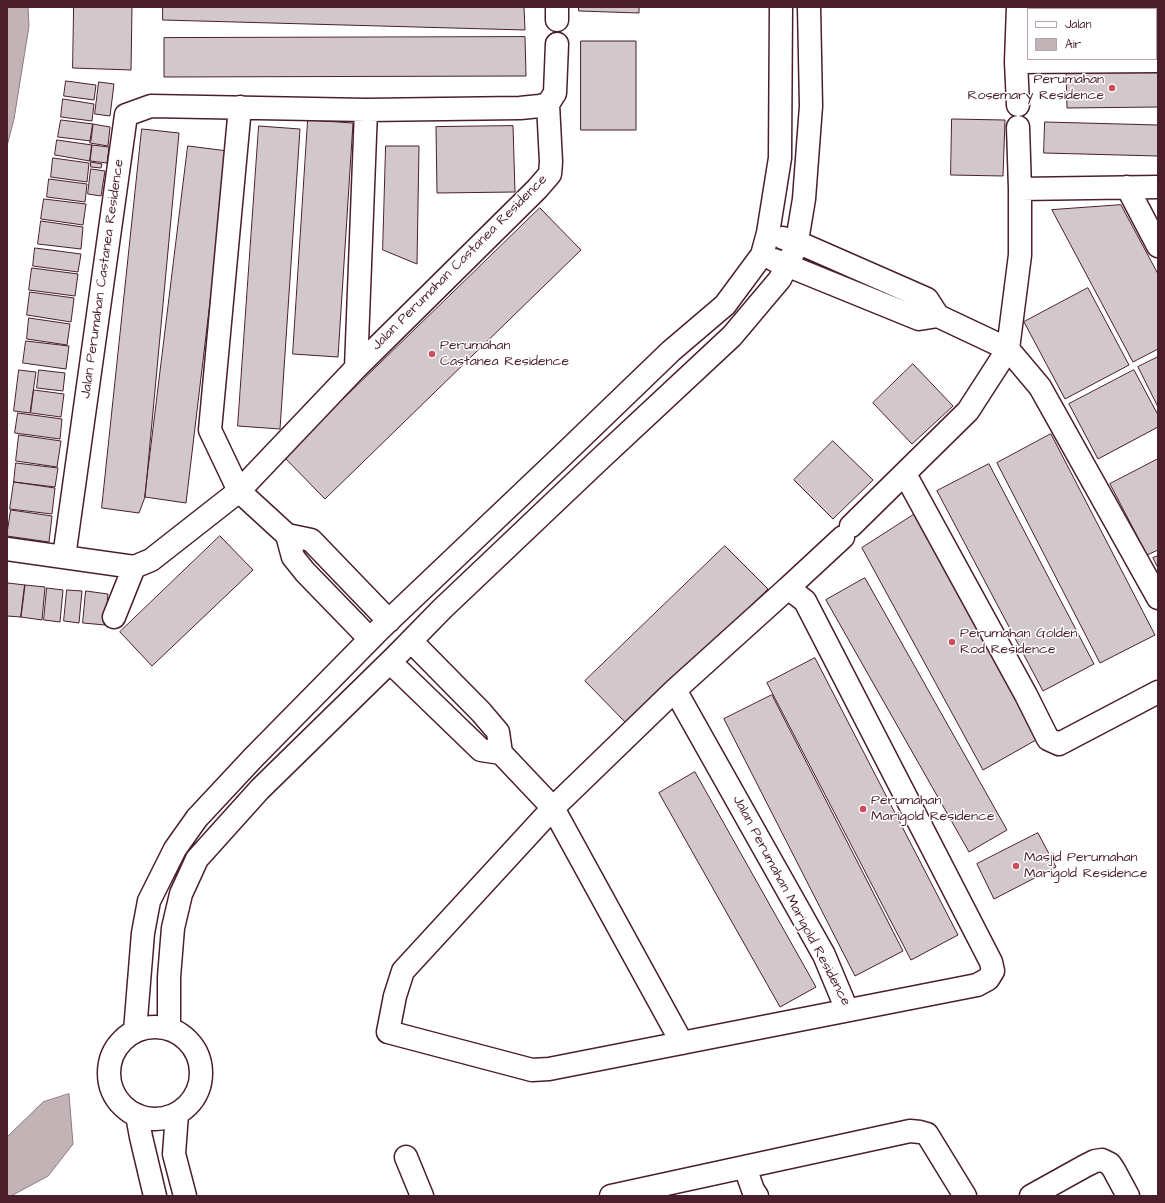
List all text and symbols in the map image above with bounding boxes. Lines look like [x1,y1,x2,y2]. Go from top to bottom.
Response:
legend [1027,8,1157,60]
text: Jalan [1065,16,1091,33]
text: Air [1065,36,1081,53]
place label: Perumahan Rosemary Residence [968,72,1104,104]
marker: Perumahan Rosemary Residence [1107,83,1117,93]
street label: Jalan Perumahan Castanea Residence [78,158,128,400]
street label: Jalan Perumahan Castanea Residence [369,172,551,354]
place label: Perumahan Castanea Residence [440,338,569,370]
marker: Perumahan Castanea Residence [427,349,437,359]
place label: Perumahan Golden Rod Residence [960,626,1078,658]
marker: Perumahan Golden Rod Residence [947,637,957,647]
street label: Jalan Perumahan Marigold Residence [728,793,854,1009]
place label: Perumahan Marigold Residence [871,793,995,826]
marker: Perumahan Marigold Residence [858,804,868,814]
place label: Masjid Perumahan Marigold Residence [1024,850,1148,882]
marker: Masjid Perumahan Marigold Residence [1011,861,1021,871]

